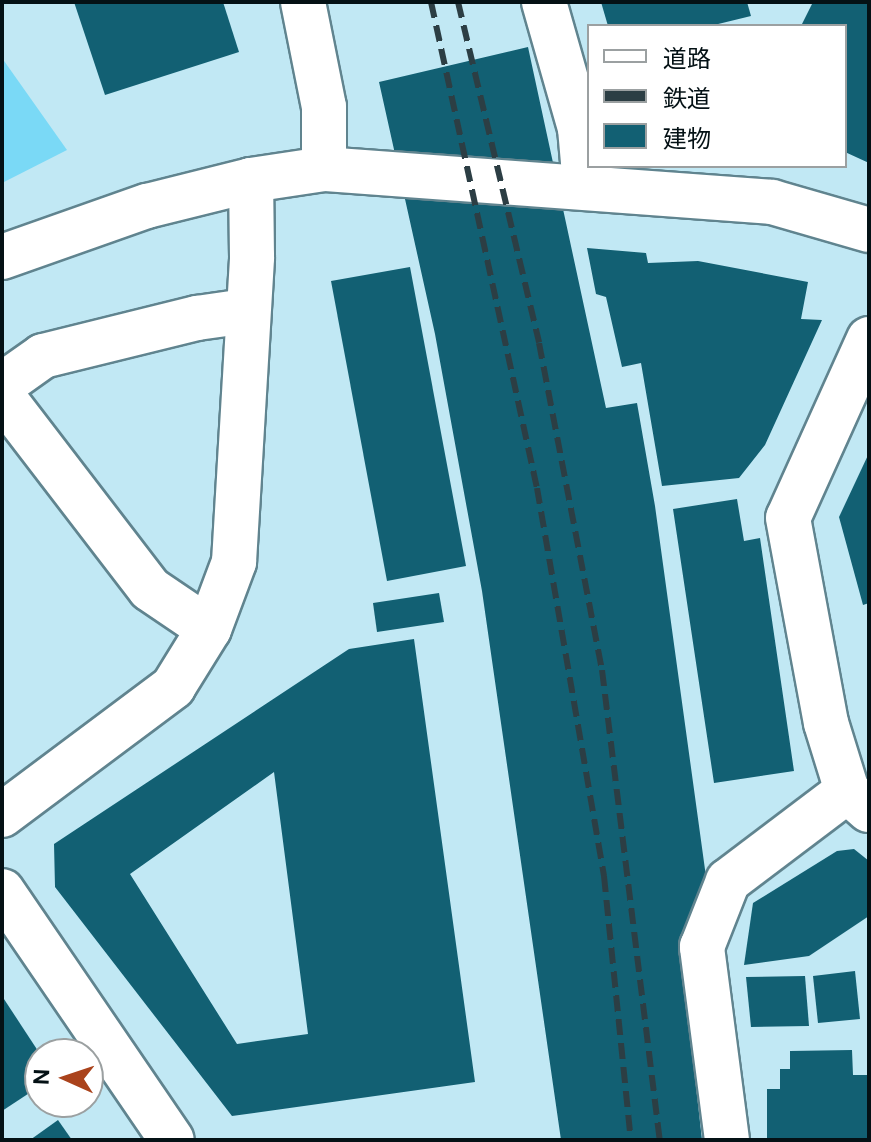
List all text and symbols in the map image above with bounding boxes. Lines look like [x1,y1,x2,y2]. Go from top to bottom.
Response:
legend [587,24,847,168]
text: 道路 [663,43,711,74]
text: 鉄道 [663,83,711,114]
text: 建物 [663,123,711,154]
north arrow [24,1038,104,1118]
text: N [27,1068,56,1086]

